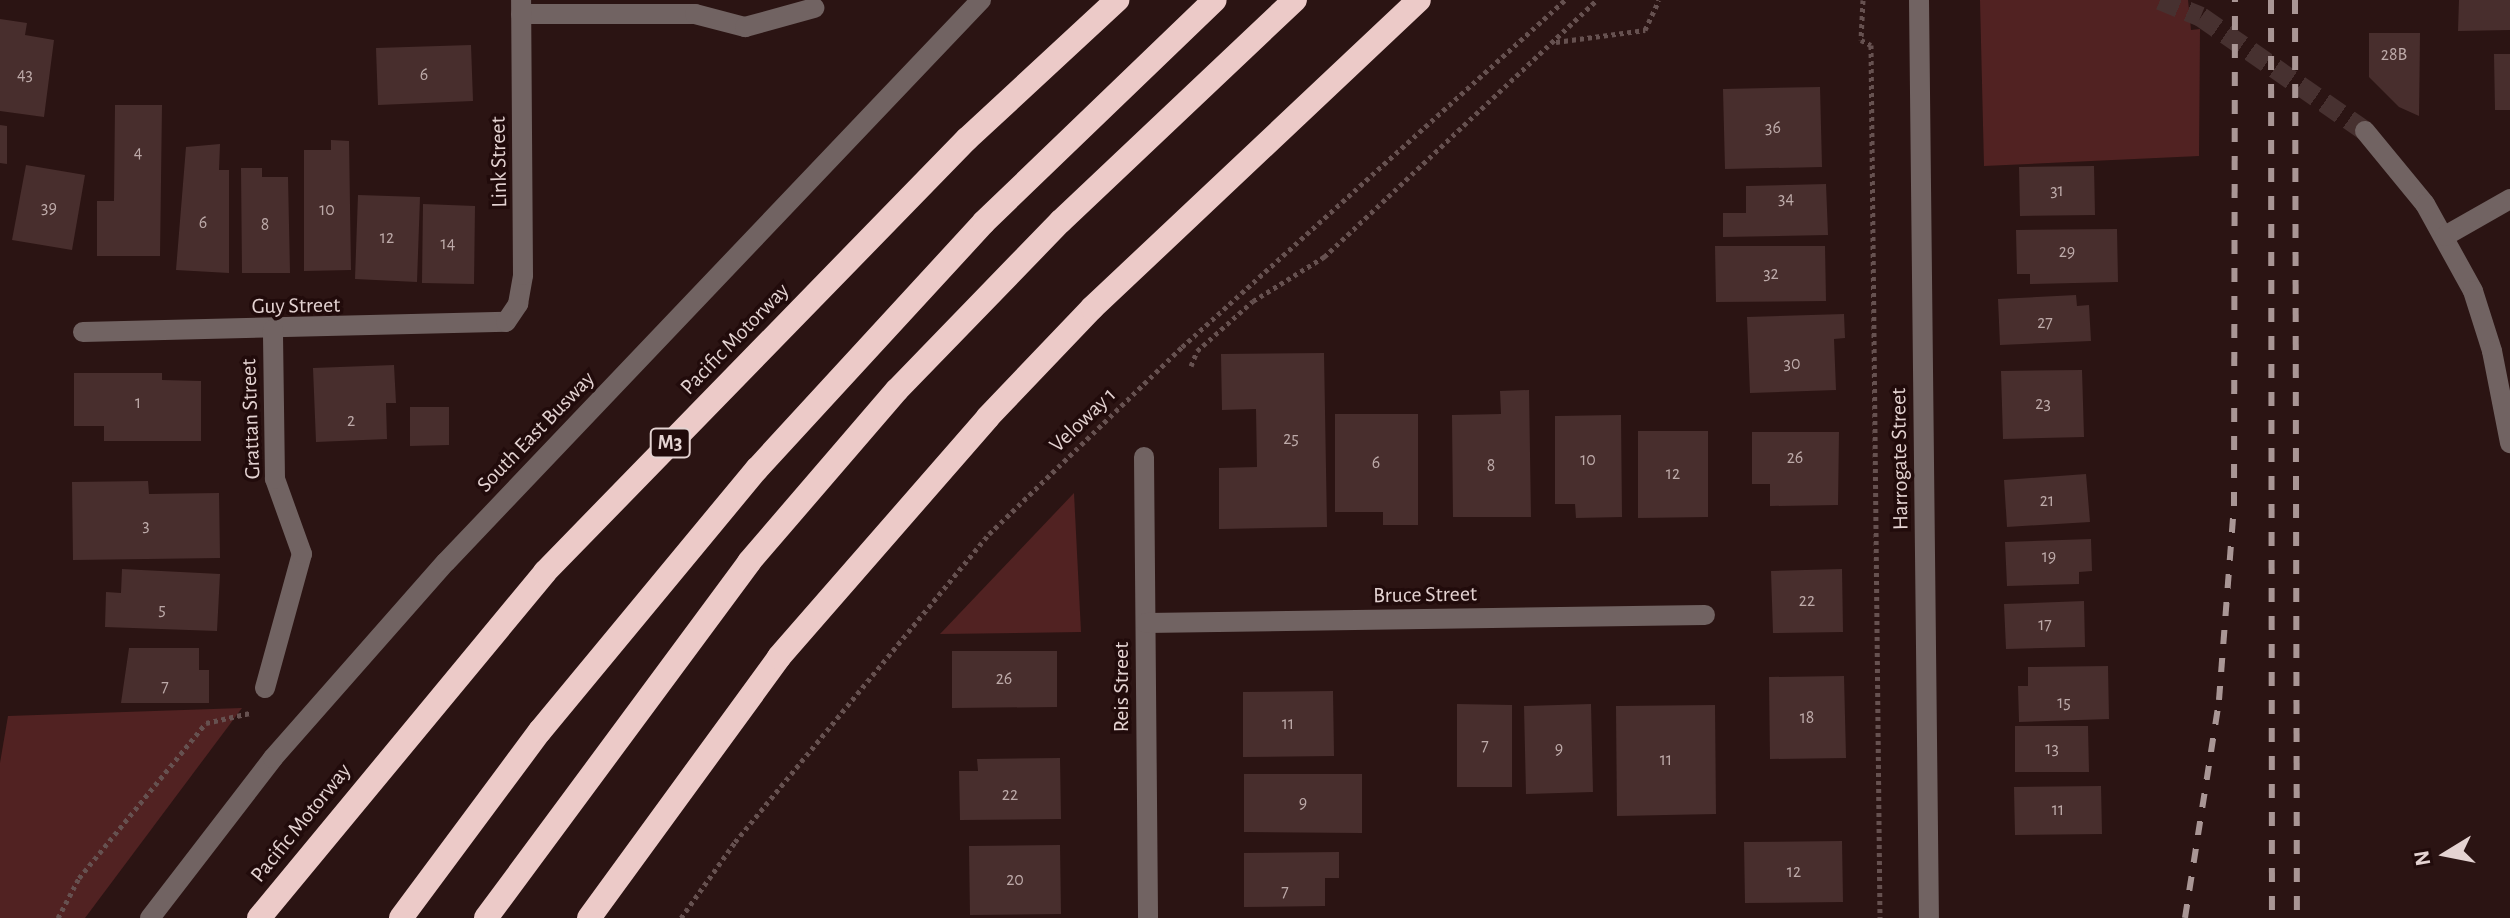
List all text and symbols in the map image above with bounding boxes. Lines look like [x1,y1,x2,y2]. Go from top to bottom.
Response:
house number: 28B [2381,44,2407,66]
house number: 43 [17,64,33,86]
house number: 6 [420,64,428,86]
street label: Link Street [485,116,513,208]
house number: 36 [1765,117,1781,139]
house number: 4 [134,142,142,164]
house number: 31 [2050,180,2064,202]
house number: 34 [1778,188,1794,210]
house number: 39 [41,197,57,219]
house number: 10 [319,199,335,221]
house number: 6 [199,212,207,234]
house number: 8 [261,214,269,236]
house number: 12 [380,227,394,249]
house number: 14 [441,233,455,255]
house number: 29 [2059,241,2075,263]
house number: 32 [1763,263,1779,285]
street label: Pacific Motorway [675,278,795,400]
street label: Guy Street [252,292,340,320]
house number: 27 [2037,312,2053,334]
house number: 30 [1784,353,1800,375]
street label: Grattan Street [236,358,266,480]
street label: South East Busway [472,366,600,498]
street label: Veloway 1 [1044,382,1122,458]
street label: Harrogate Street [1886,388,1914,530]
house number: 1 [135,392,141,414]
house number: 23 [2035,393,2051,415]
house number: 2 [347,410,355,432]
road number: M3 [648,427,692,459]
house number: 25 [1283,428,1299,450]
house number: 26 [1787,447,1803,469]
house number: 10 [1580,449,1596,471]
house number: 6 [1372,452,1380,474]
house number: 8 [1487,455,1495,477]
house number: 12 [1666,463,1680,485]
house number: 21 [2040,490,2054,512]
house number: 3 [142,515,150,537]
house number: 19 [2042,546,2056,568]
street label: Bruce Street [1373,581,1477,609]
house number: 22 [1799,590,1815,612]
house number: 5 [158,599,166,621]
house number: 17 [2038,614,2052,636]
street label: Reis Street [1109,642,1135,732]
house number: 26 [996,668,1012,690]
house number: 7 [161,676,169,698]
house number: 15 [2057,692,2071,714]
house number: 18 [1800,707,1814,729]
house number: 11 [1282,713,1294,735]
house number: 7 [1481,735,1489,757]
house number: 9 [1555,738,1563,760]
house number: 13 [2045,738,2059,760]
house number: 11 [1660,749,1672,771]
street label: Pacific Motorway [245,758,357,888]
house number: 22 [1002,784,1018,806]
house number: 9 [1299,792,1307,814]
house number: 11 [2052,799,2064,821]
north arrow [2406,814,2486,894]
text: N [2410,849,2435,868]
house number: 12 [1787,861,1801,883]
house number: 20 [1006,869,1024,891]
house number: 7 [1281,881,1289,903]

